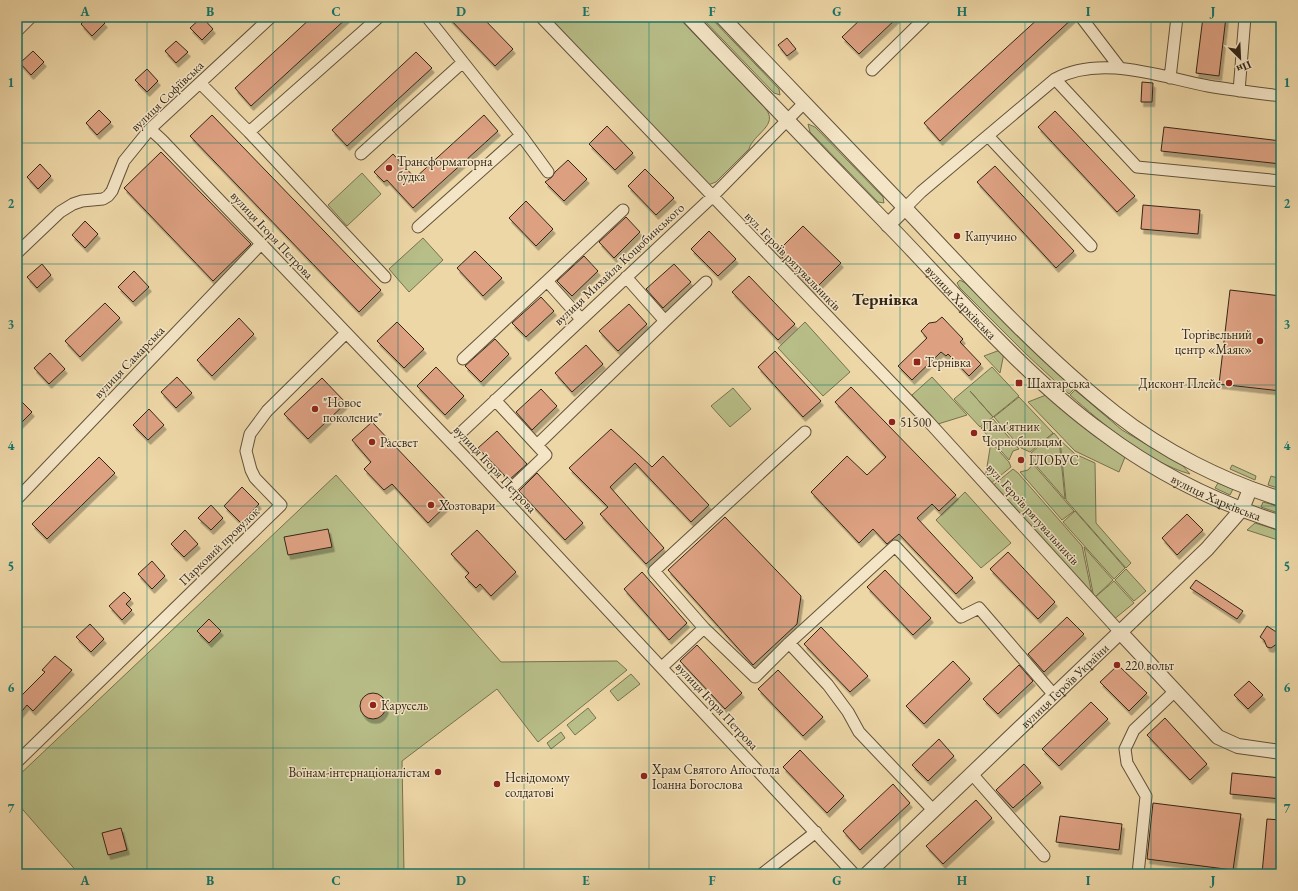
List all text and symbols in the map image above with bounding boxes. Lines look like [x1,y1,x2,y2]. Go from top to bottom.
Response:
text: A [79,3,90,20]
text: B [206,3,214,20]
text: C [331,3,341,20]
text: D [456,3,466,20]
text: E [582,3,590,20]
text: F [708,3,716,20]
text: G [832,3,842,20]
text: H [957,3,968,20]
text: I [1086,3,1091,20]
text: J [1209,3,1216,20]
north arrow [1220,38,1260,78]
street label: вулиця Софіївська [127,56,208,135]
text: Пн [1234,58,1254,77]
text: 1 [8,74,15,91]
text: 1 [1284,74,1291,91]
place label: Трансформаторна будка [397,153,493,185]
marker: Трансформаторна будка [384,163,394,173]
street label: вулиця Ігоря Петрова [227,187,318,283]
text: 2 [8,195,15,212]
text: 2 [1284,195,1291,212]
street label: вулиця Михайла Коцюбинського [550,199,688,329]
street label: вул. Героїв рятувальників [741,208,845,315]
place label: Капучино [965,228,1017,245]
marker: Капучино [952,231,962,241]
street label: вулиця Харківська [922,261,1001,343]
district label: Тернівка [852,288,919,310]
text: 3 [8,316,15,333]
text: 3 [1284,316,1291,333]
street label: вулиця Самарська [90,321,169,402]
place label: Торгівельний центр «Маяк» [1175,326,1252,358]
marker: Торгівельний центр «Маяк» [1255,336,1265,346]
place label: Тернівка [925,354,972,371]
marker: Тернівка [912,357,922,367]
place label: Шахтарська [1027,375,1091,392]
place label: Дисконт Плейс [1139,375,1221,392]
marker: Шахтарська [1014,378,1024,388]
marker: Дисконт Плейс [1224,378,1234,388]
place label: "Новое поколение" [323,394,382,426]
marker: "Новое поколение" [310,404,320,414]
place label: 51500 [900,414,931,431]
marker: 51500 [887,417,897,427]
place label: Пам'ятник Чорнобильцям [982,418,1062,450]
street label: вулиця Ігоря Петрова [450,421,541,517]
marker: Пам'ятник Чорнобильцям [969,428,979,438]
place label: Рассвет [380,434,418,451]
text: 4 [8,437,15,454]
marker: Рассвет [367,437,377,447]
text: 4 [1284,437,1291,454]
place label: ГЛОБУС [1029,452,1079,469]
marker: ГЛОБУС [1016,455,1026,465]
street label: вул. Героїв рятувальників [983,459,1084,569]
street label: вулиця Харківська [1168,470,1264,524]
place label: Хозтовари [438,497,496,514]
marker: Хозтовари [426,500,436,510]
street label: Парковий провулок [175,502,264,589]
text: 5 [8,558,14,575]
text: 5 [1284,558,1290,575]
street label: вулиця Героїв України [1017,639,1112,732]
place label: 220 вольт [1125,657,1175,674]
street label: вулиця Ігоря Петрова [672,658,763,754]
marker: 220 вольт [1112,660,1122,670]
text: 6 [8,679,15,696]
text: 6 [1284,679,1291,696]
place label: Карусель [381,697,428,714]
marker: Карусель [368,700,378,710]
place label: Храм Святого Апостола Іоанна Богослова [651,761,780,793]
place label: Воїнам-інтернаціоналістам [288,764,430,781]
marker: Воїнам-інтернаціоналістам [433,767,443,777]
place label: Невідомому солдатові [505,769,570,801]
marker: Храм Святого Апостола Іоанна Богослова [639,771,649,781]
marker: Невідомому солдатові [492,779,502,789]
text: 7 [8,800,15,817]
text: 7 [1284,800,1291,817]
text: A [79,872,90,889]
text: B [206,872,214,889]
text: C [331,872,341,889]
text: D [456,872,466,889]
text: E [582,872,590,889]
text: F [708,872,716,889]
text: G [832,872,842,889]
text: H [957,872,968,889]
text: I [1086,872,1091,889]
text: J [1209,872,1216,889]

